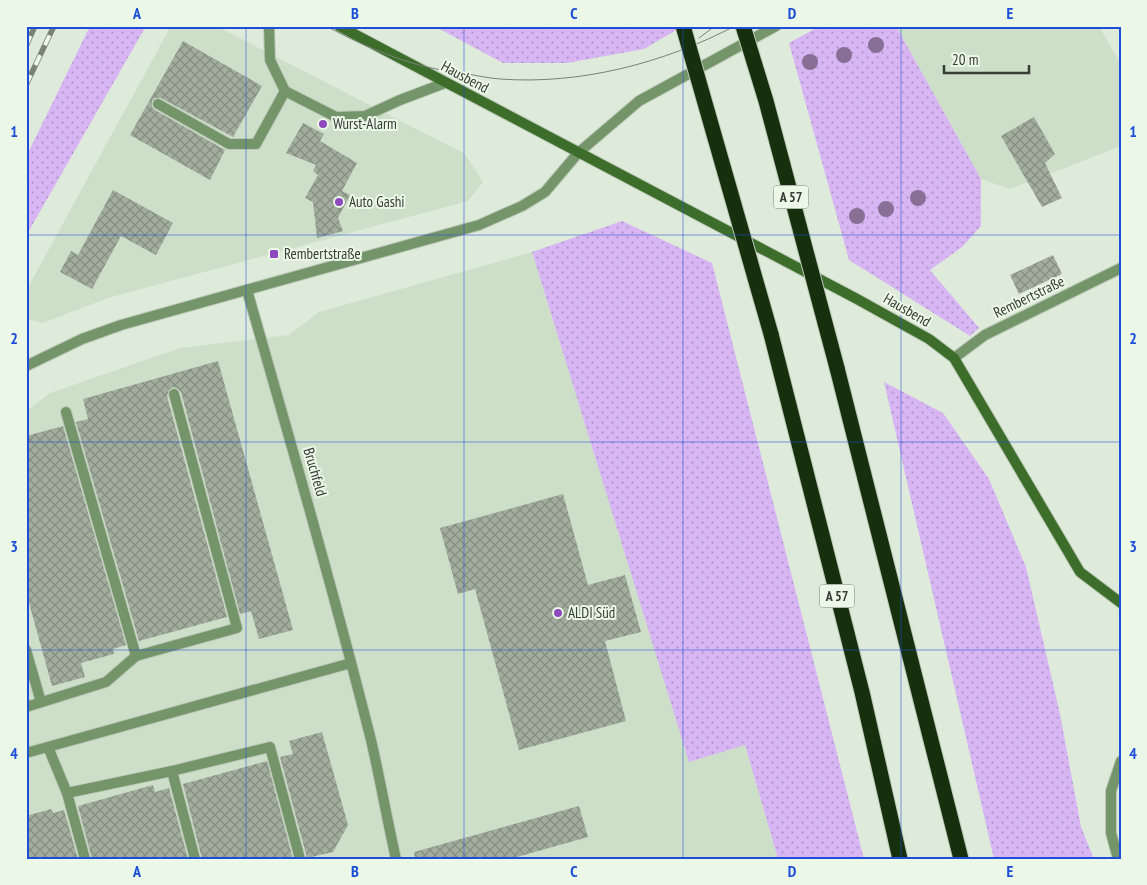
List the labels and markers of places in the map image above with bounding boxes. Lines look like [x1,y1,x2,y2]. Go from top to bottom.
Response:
place label: Wurst-Alarm [333,114,397,133]
marker: Wurst-Alarm [317,118,329,130]
place label: Auto Gashi [349,192,405,211]
marker: Auto Gashi [333,196,345,208]
place label: Rembertstraße [284,244,361,263]
marker: Rembertstraße [268,248,280,260]
place label: ALDI Süd [568,603,615,622]
marker: ALDI Süd [552,607,564,619]

